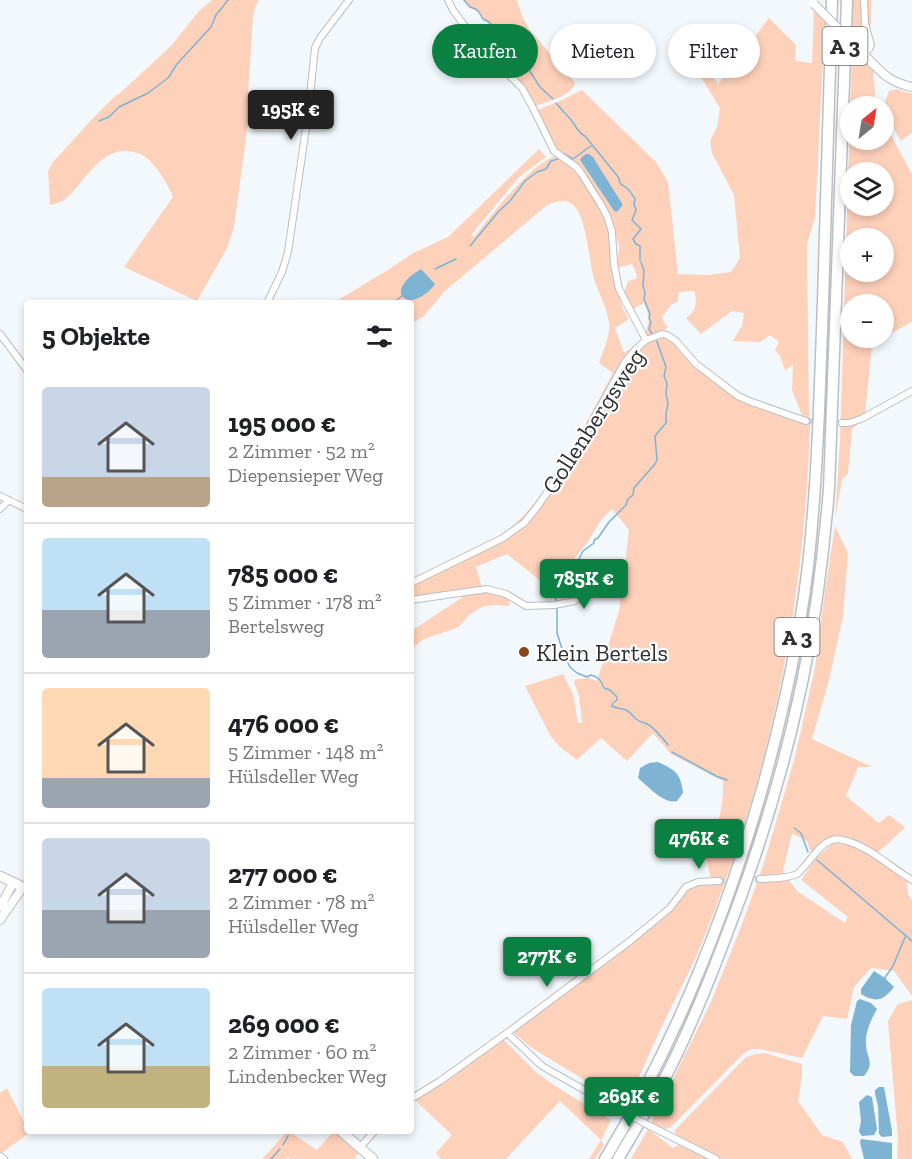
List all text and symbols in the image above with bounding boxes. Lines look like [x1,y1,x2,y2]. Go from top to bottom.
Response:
chip: Kaufen [432,24,538,78]
chip: Mieten [550,24,656,78]
chip: Filter [668,24,760,78]
road number: A 3 [822,27,868,65]
pin: 195K € [242,90,340,141]
north arrow [840,96,894,150]
map controls [840,96,894,348]
text: 195K € [262,97,320,121]
button: layers [840,162,894,216]
button: + [840,228,894,282]
button: − [840,294,894,348]
text: 5 Objekte [42,320,150,352]
icon: filters [363,320,396,353]
street label: Gollenbergsweg [535,343,651,499]
text: 195 000 € [228,407,336,439]
icon: home [90,411,162,483]
text: 2 Zimmer · 52 m² [228,439,375,463]
text: Diepensieper Weg [228,463,383,487]
text: 785 000 € [228,558,339,590]
pin: 785K € [535,559,633,610]
icon: home [90,562,162,634]
text: 785K € [554,566,614,590]
text: 5 Zimmer · 178 m² [228,590,382,614]
text: Bertelsweg [228,614,324,638]
road number: A 3 [774,618,820,656]
place label: Klein Bertels [536,638,668,667]
marker: Klein Bertels [517,645,531,659]
text: 476 000 € [228,708,339,740]
icon: home [90,712,162,784]
text: 5 Zimmer · 148 m² [228,740,383,764]
text: Hülsdeller Weg [228,764,359,788]
pin: 476K € [650,819,748,870]
text: 476K € [669,826,729,850]
text: 277 000 € [228,858,338,890]
icon: home [90,862,162,934]
text: 2 Zimmer · 78 m² [228,890,374,914]
text: Hülsdeller Weg [228,914,359,938]
pin: 277K € [498,937,596,988]
text: 277K € [517,944,577,968]
text: 269 000 € [228,1008,340,1040]
icon: home [90,1012,162,1084]
text: 2 Zimmer · 60 m² [228,1040,376,1064]
text: Lindenbecker Weg [228,1064,387,1088]
pin: 269K € [580,1077,678,1128]
text: 269K € [598,1084,660,1108]

